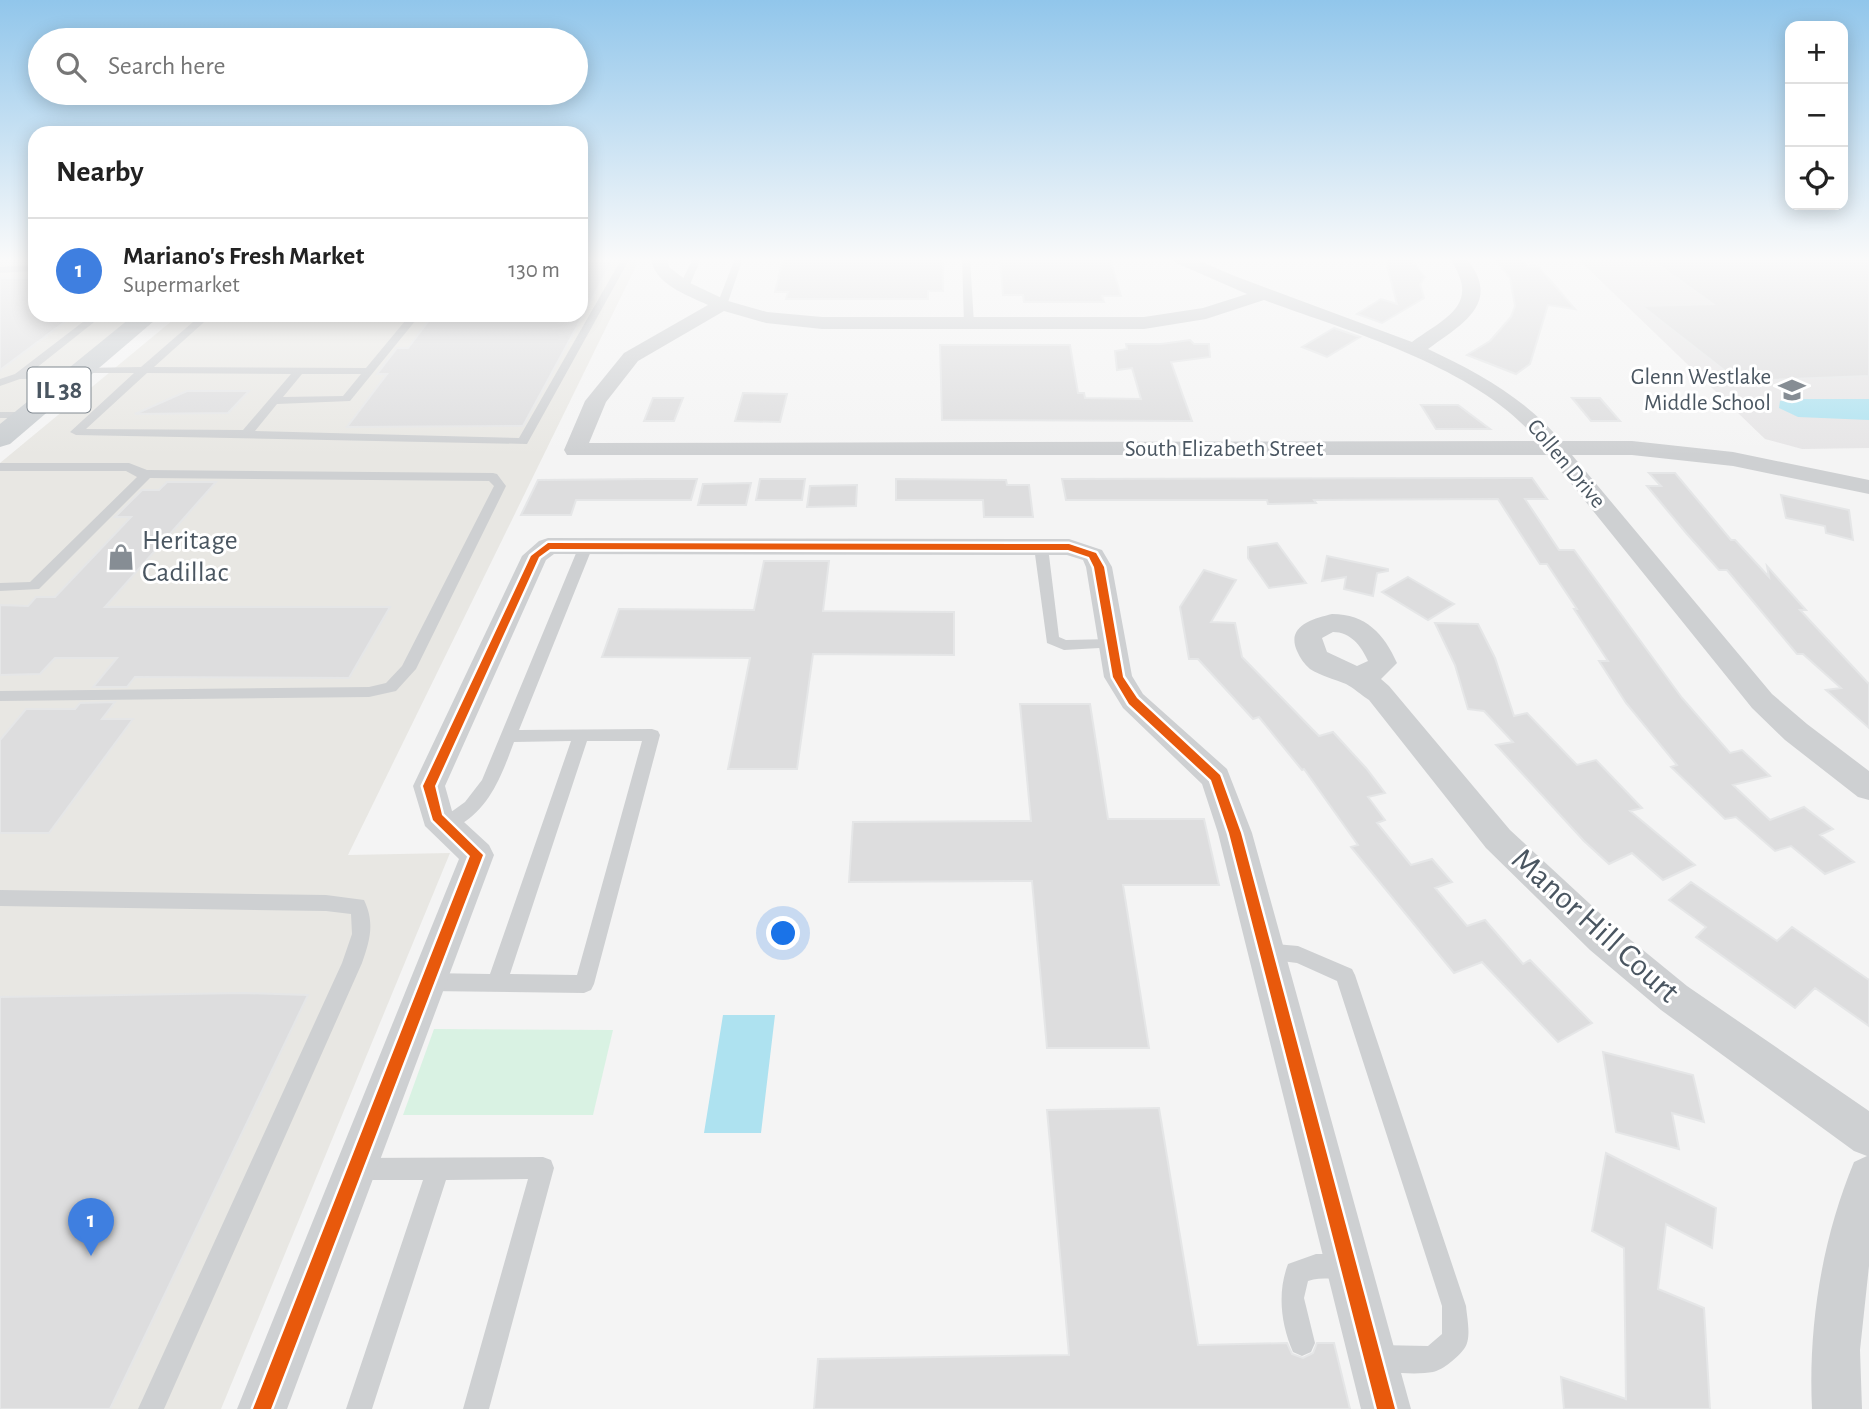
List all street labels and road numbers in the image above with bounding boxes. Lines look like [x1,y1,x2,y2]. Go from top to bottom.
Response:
road number: IL 38 [28,368,90,412]
street label: Collen Drive [1522,415,1610,513]
street label: South Elizabeth Street [1125,438,1324,461]
street label: Manor Hill Court [1505,843,1685,1010]

